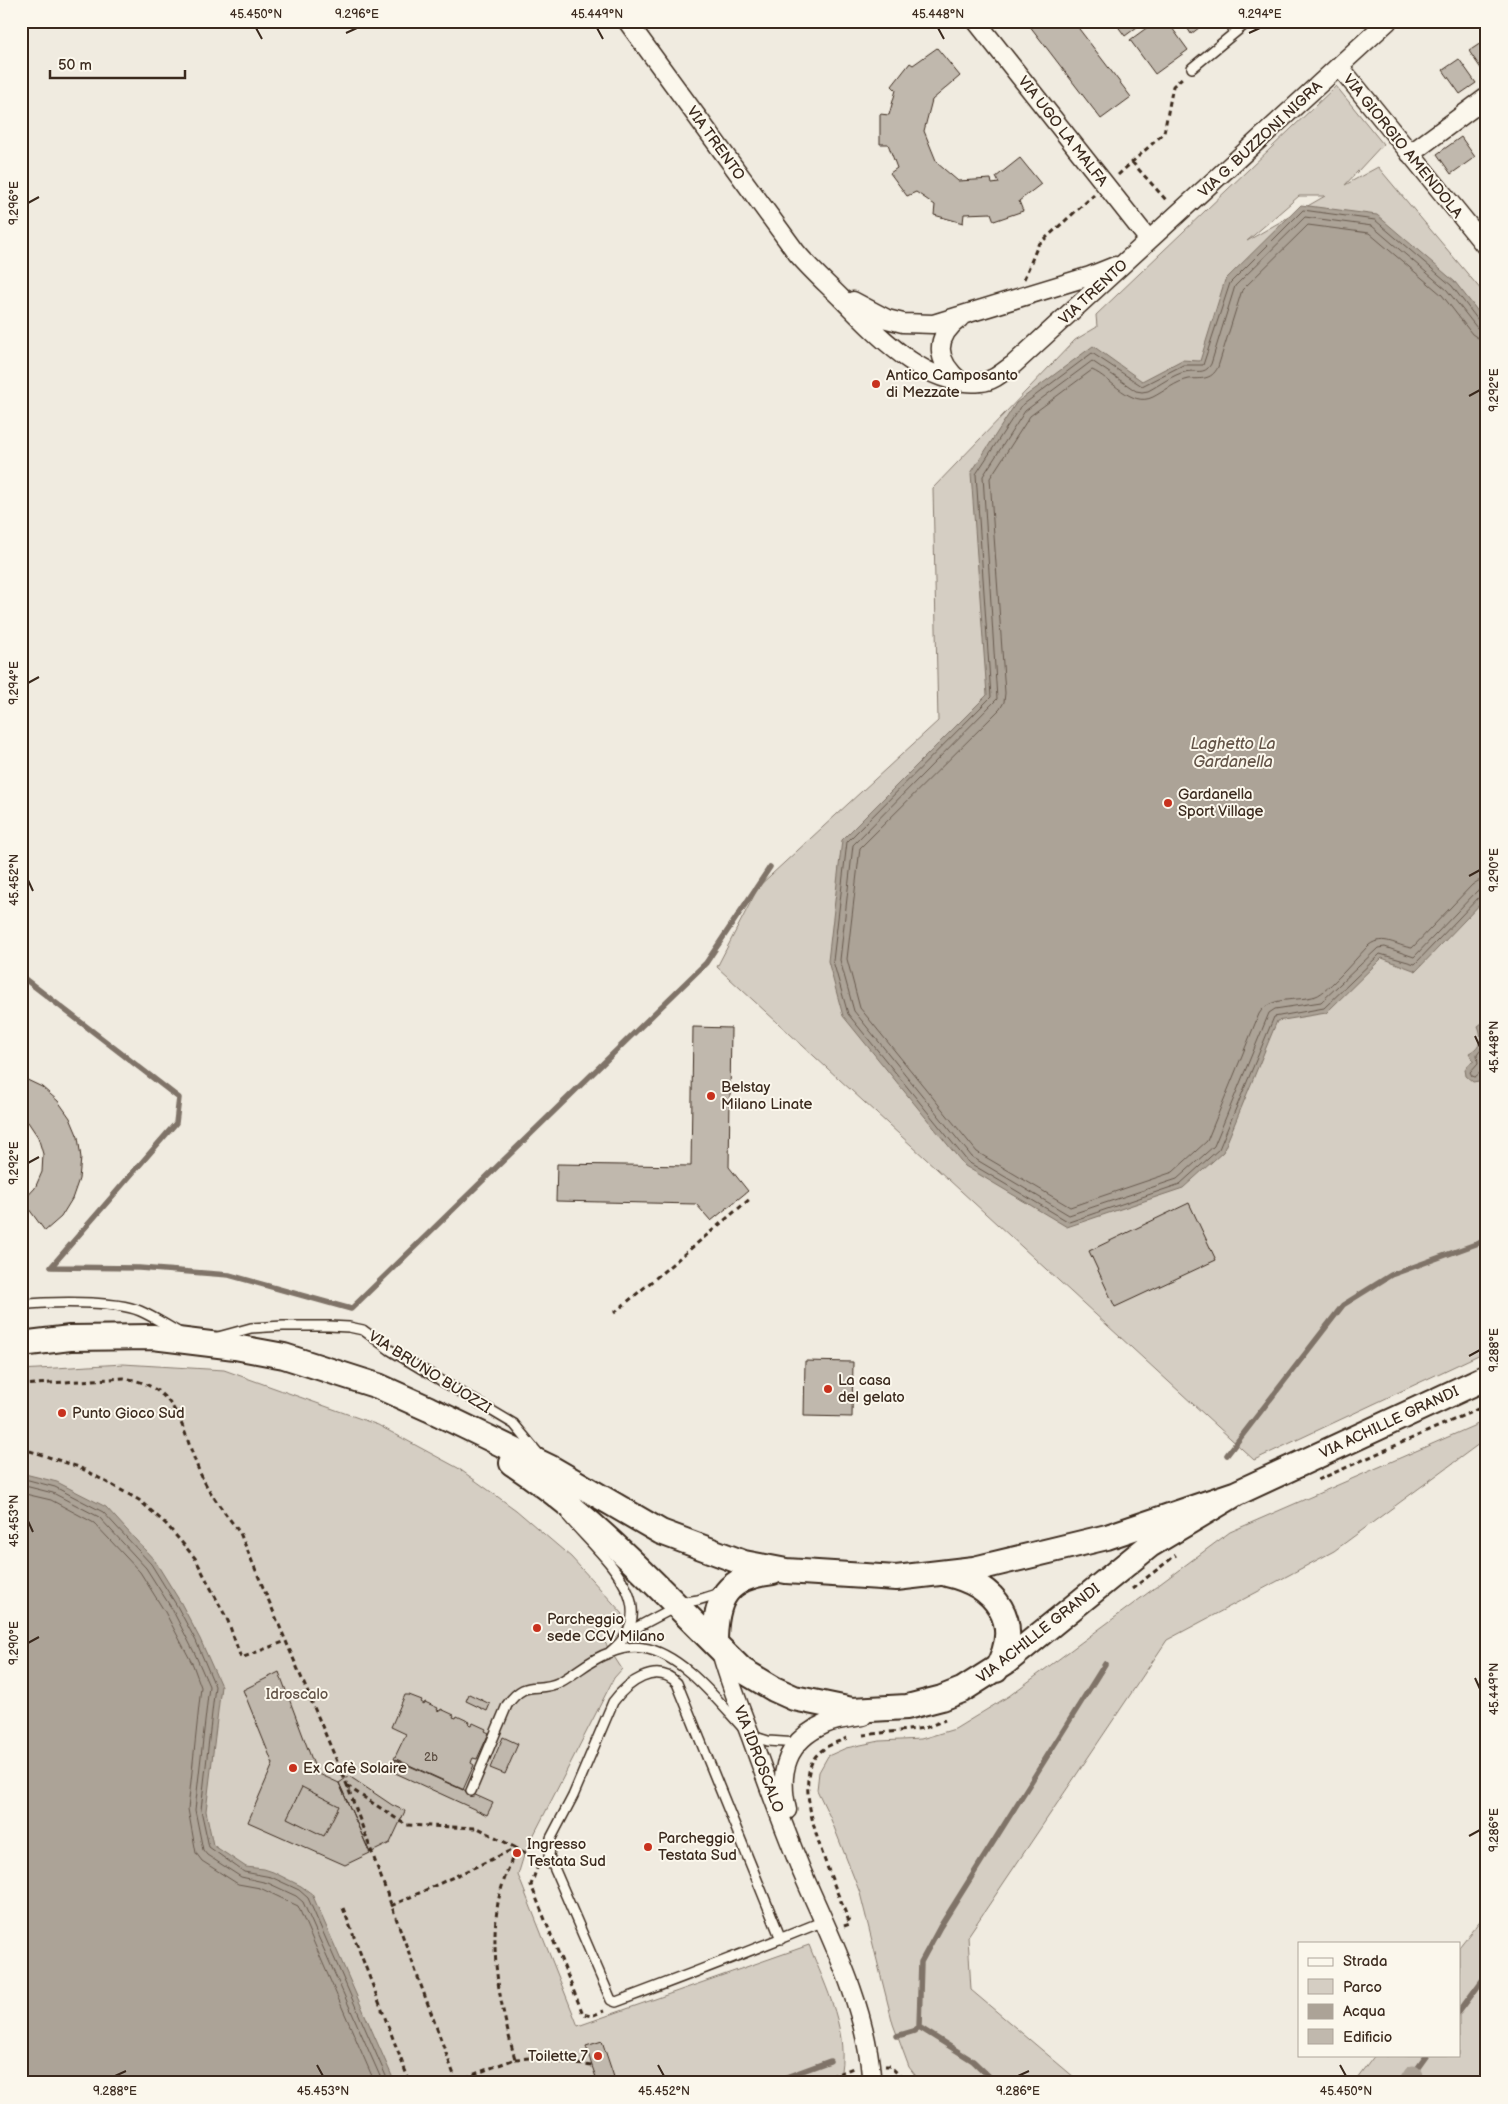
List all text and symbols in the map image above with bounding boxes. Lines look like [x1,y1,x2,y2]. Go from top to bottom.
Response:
text: 45.450°N [230,7,282,22]
text: 9.296°E [335,7,379,22]
text: 45.449°N [571,7,623,22]
text: 45.448°N [912,7,964,22]
text: 9.294°E [1238,7,1282,22]
scale bar [50,48,185,80]
text: 50 m [58,56,92,75]
street label: VIA GIORGIO AMENDOLA [1339,70,1467,223]
street label: VIA UGO LA MALFA [1014,72,1112,191]
street label: VIA G. BUZZONI NIGRA [1194,76,1327,202]
street label: VIA TRENTO [682,103,749,184]
text: 9.296°E [7,181,22,225]
street label: VIA TRENTO [1055,256,1132,329]
place label: Antico Camposanto di Mezzate [886,366,1018,402]
text: 9.292°E [1487,368,1502,412]
marker: Antico Camposanto di Mezzate [870,378,882,390]
text: 9.294°E [7,661,22,705]
water label: Laghetto La Gardanella [1190,735,1276,772]
place label: Gardanella Sport Village [1178,785,1264,821]
marker: Gardanella Sport Village [1162,797,1174,809]
text: 9.290°E [1487,848,1502,892]
text: 45.452°N [7,854,22,906]
text: 45.448°N [1487,1021,1502,1073]
place label: Belstay Milano Linate [721,1078,812,1114]
marker: Belstay Milano Linate [705,1090,717,1102]
text: 9.292°E [7,1141,22,1185]
street label: VIA BRUNO BUOZZI [365,1327,495,1418]
text: 9.288°E [1487,1328,1502,1372]
place label: La casa del gelato [838,1371,905,1407]
street label: VIA ACHILLE GRANDI [1317,1382,1462,1463]
marker: La casa del gelato [822,1383,834,1395]
place label: Punto Gioco Sud [72,1404,185,1423]
marker: Punto Gioco Sud [56,1407,68,1419]
text: 45.453°N [7,1495,22,1547]
street label: VIA ACHILLE GRANDI [973,1579,1104,1687]
place label: Parcheggio sede CCV Milano [547,1610,665,1646]
text: 9.290°E [7,1621,22,1665]
marker: Parcheggio sede CCV Milano [531,1622,543,1634]
text: 45.449°N [1487,1663,1502,1715]
park label: Idroscalo [266,1685,328,1704]
street label: VIA IDROSCALO [729,1703,788,1815]
house number: 2b [424,1750,438,1765]
place label: Ex Cafè Solaire [303,1759,407,1778]
marker: Ex Cafè Solaire [287,1762,299,1774]
text: 9.286°E [1487,1808,1502,1852]
place label: Parcheggio Testata Sud [658,1829,737,1865]
place label: Ingresso Testata Sud [527,1835,606,1871]
marker: Parcheggio Testata Sud [642,1841,654,1853]
marker: Ingresso Testata Sud [511,1847,523,1859]
legend [1298,1942,1460,2056]
text: Strada [1343,1952,1387,1971]
text: Parco [1343,1978,1382,1997]
text: Acqua [1343,2002,1385,2021]
text: Edificio [1343,2028,1392,2047]
place label: Toilette 7 [528,2047,589,2066]
marker: Toilette 7 [592,2050,604,2062]
text: 9.288°E [93,2084,137,2099]
text: 45.453°N [297,2084,349,2099]
text: 45.452°N [638,2084,690,2099]
text: 9.286°E [996,2084,1040,2099]
text: 45.450°N [1320,2084,1372,2099]

